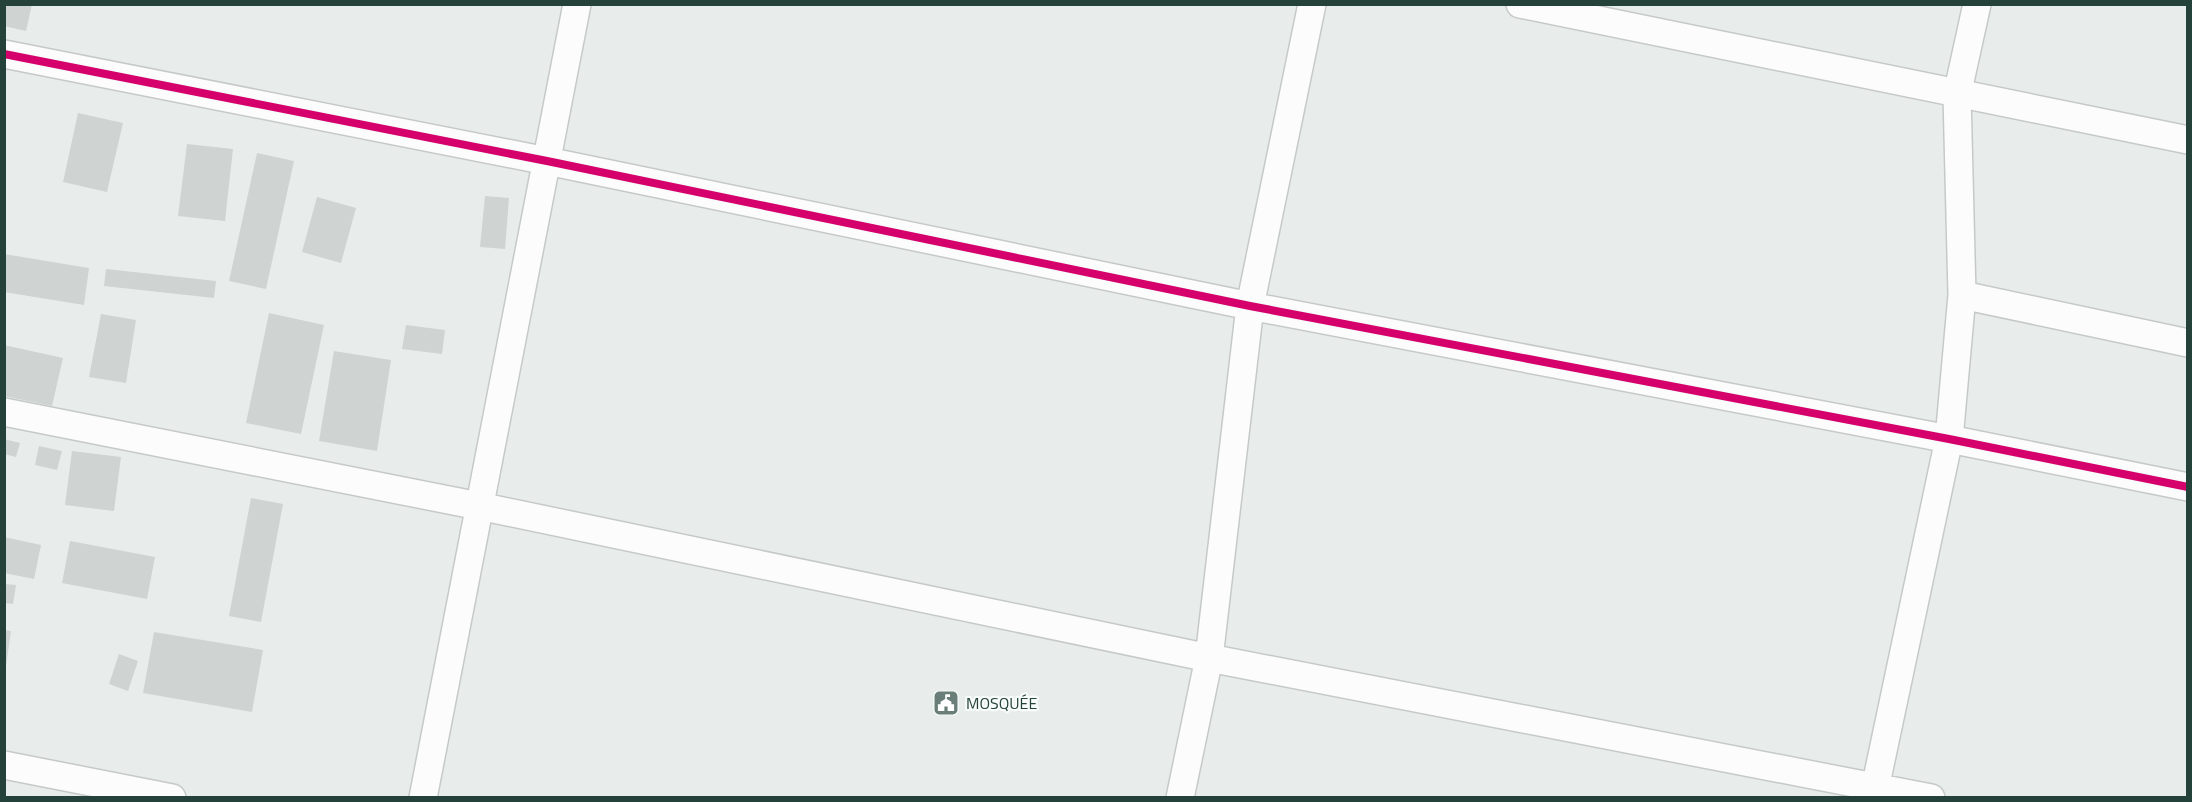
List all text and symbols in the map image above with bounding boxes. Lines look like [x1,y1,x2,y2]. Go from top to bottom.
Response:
public building icon: MOSQUÉE [931,688,961,718]
place label: MOSQUÉE [966,691,1037,715]

